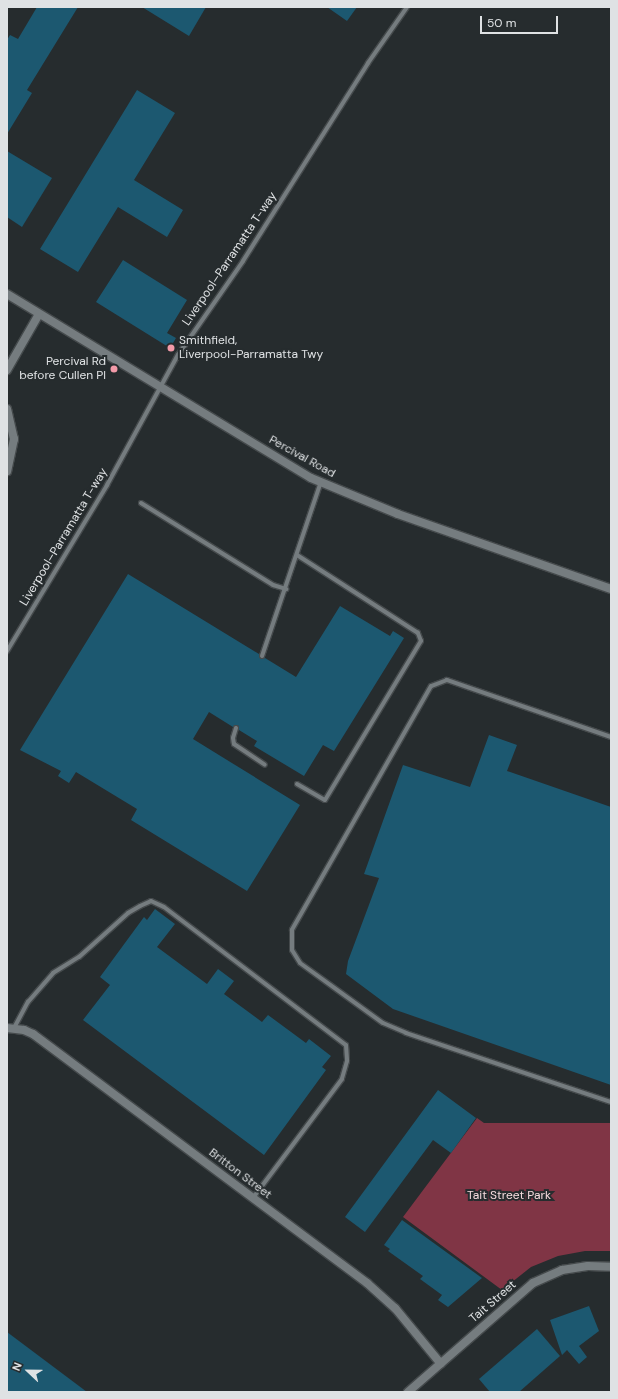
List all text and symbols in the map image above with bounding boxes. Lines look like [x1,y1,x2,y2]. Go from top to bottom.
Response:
scale bar [482,8,560,34]
text: 50 m [487,15,516,31]
street label: Liverpool–Parramatta T-way [180,189,280,329]
place label: Smithfield, Liverpool-Parramatta Twy [179,334,323,362]
marker: Smithfield, Liverpool-Parramatta Twy [166,343,176,353]
place label: Percival Rd before Cullen Pl [19,355,106,383]
marker: Percival Rd before Cullen Pl [109,364,119,374]
street label: Percival Road [266,433,338,481]
street label: Liverpool–Parramatta T-way [17,465,111,609]
street label: Britton Street [206,1146,274,1202]
park label: Tait Street Park [467,1189,551,1203]
street label: Tait Street [467,1278,519,1326]
north arrow [8,1351,48,1391]
text: N [9,1360,25,1373]

